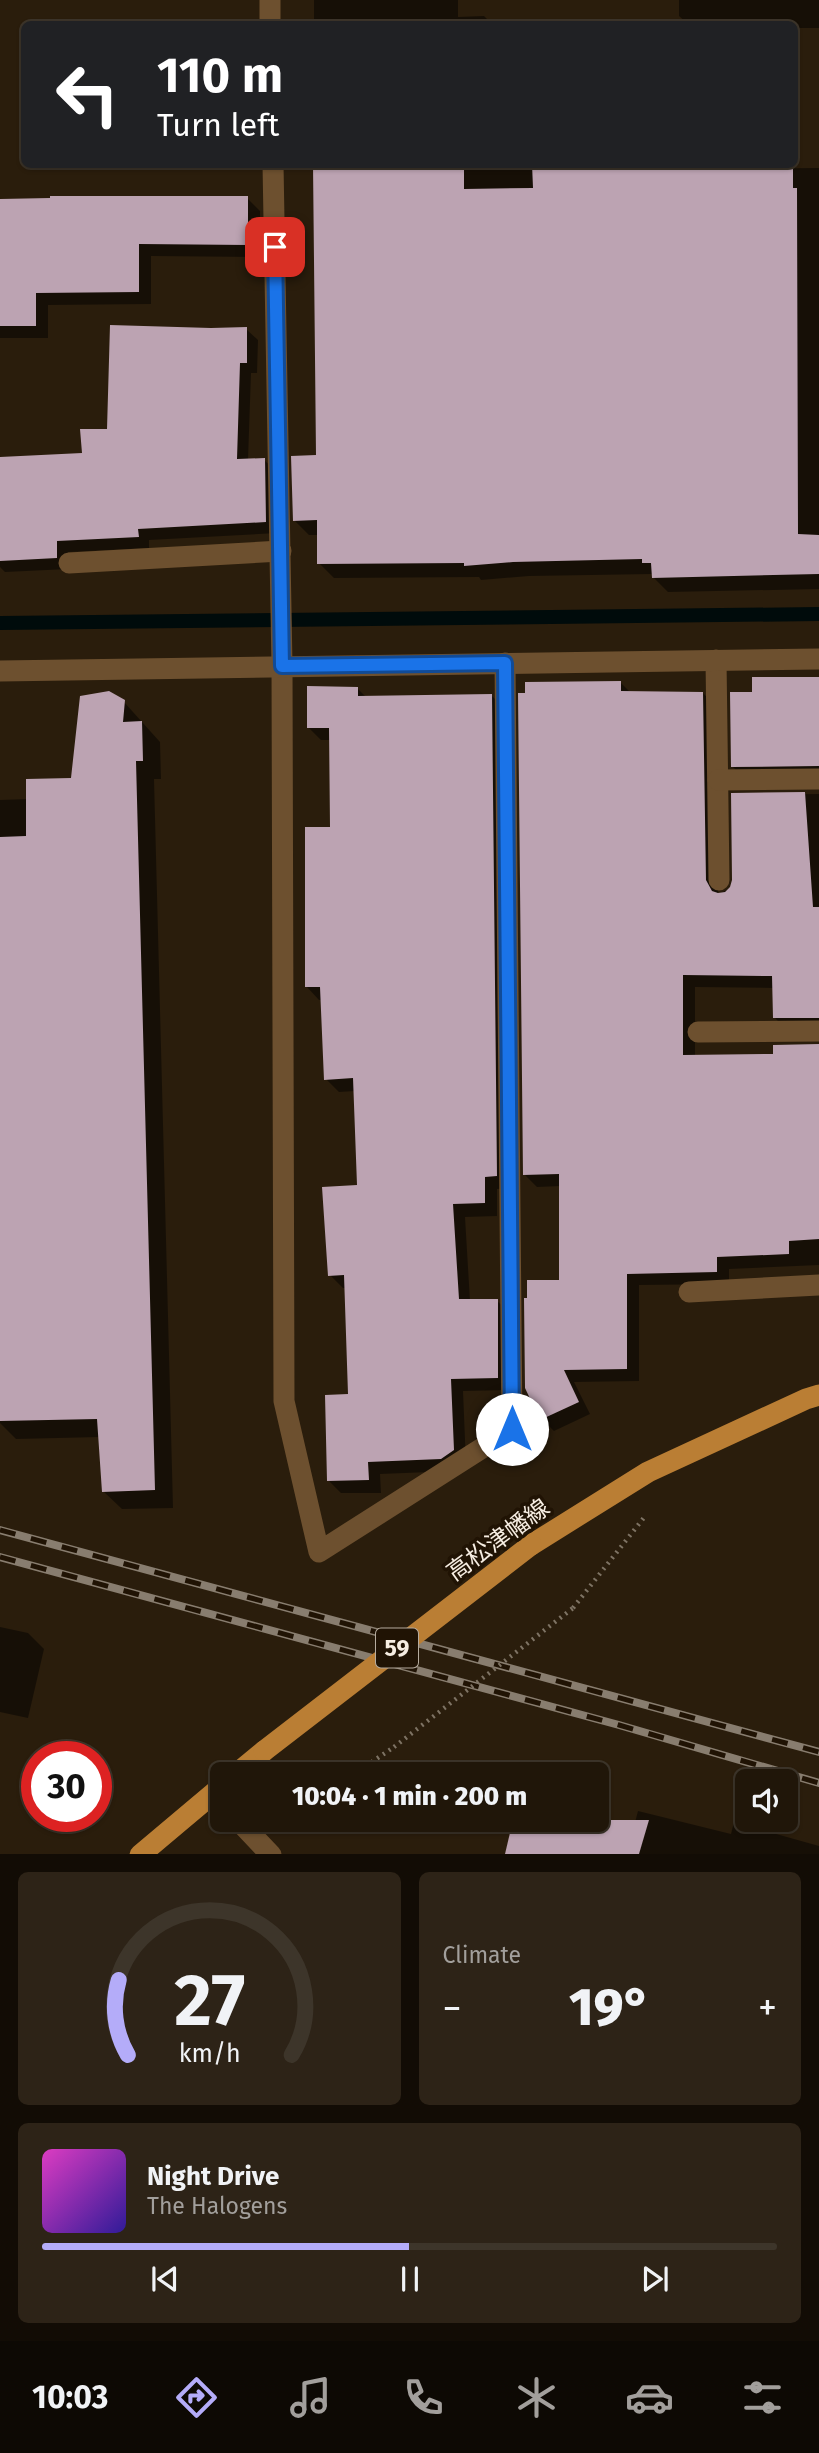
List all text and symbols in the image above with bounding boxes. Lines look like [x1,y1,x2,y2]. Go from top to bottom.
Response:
text: 110 m [157,46,283,105]
icon: left [42,49,133,140]
text: Turn left [157,106,279,144]
pin [245,217,305,277]
icon: arrive [256,228,294,266]
position arrow [475,1392,549,1466]
street label: 高松津幡線 [441,1493,555,1587]
road number: 59 [376,1628,418,1667]
speed limit sign: 30 [21,1741,112,1832]
map controls [735,1769,798,1832]
button: sound [735,1769,798,1832]
text: 10:04 · 1 min · 200 m [292,1781,527,1812]
text: Climate [443,1941,521,1969]
text: 27 [174,1957,245,2044]
text: 19° [569,1976,650,2039]
text: − [443,1985,462,2031]
text: + [758,1985,777,2031]
text: km/h [178,2038,240,2068]
text: Night Drive [147,2161,279,2192]
text: The Halogens [147,2192,287,2220]
icon: previous [146,2260,184,2298]
icon: pause [391,2260,429,2298]
icon: next [636,2260,674,2298]
icon: directions [172,2373,221,2422]
icon: music [286,2373,335,2422]
icon: phone [399,2373,448,2422]
icon: climate [512,2373,561,2422]
icon: car [625,2373,674,2422]
icon: filters [738,2373,787,2422]
text: 10:03 [32,2378,108,2416]

